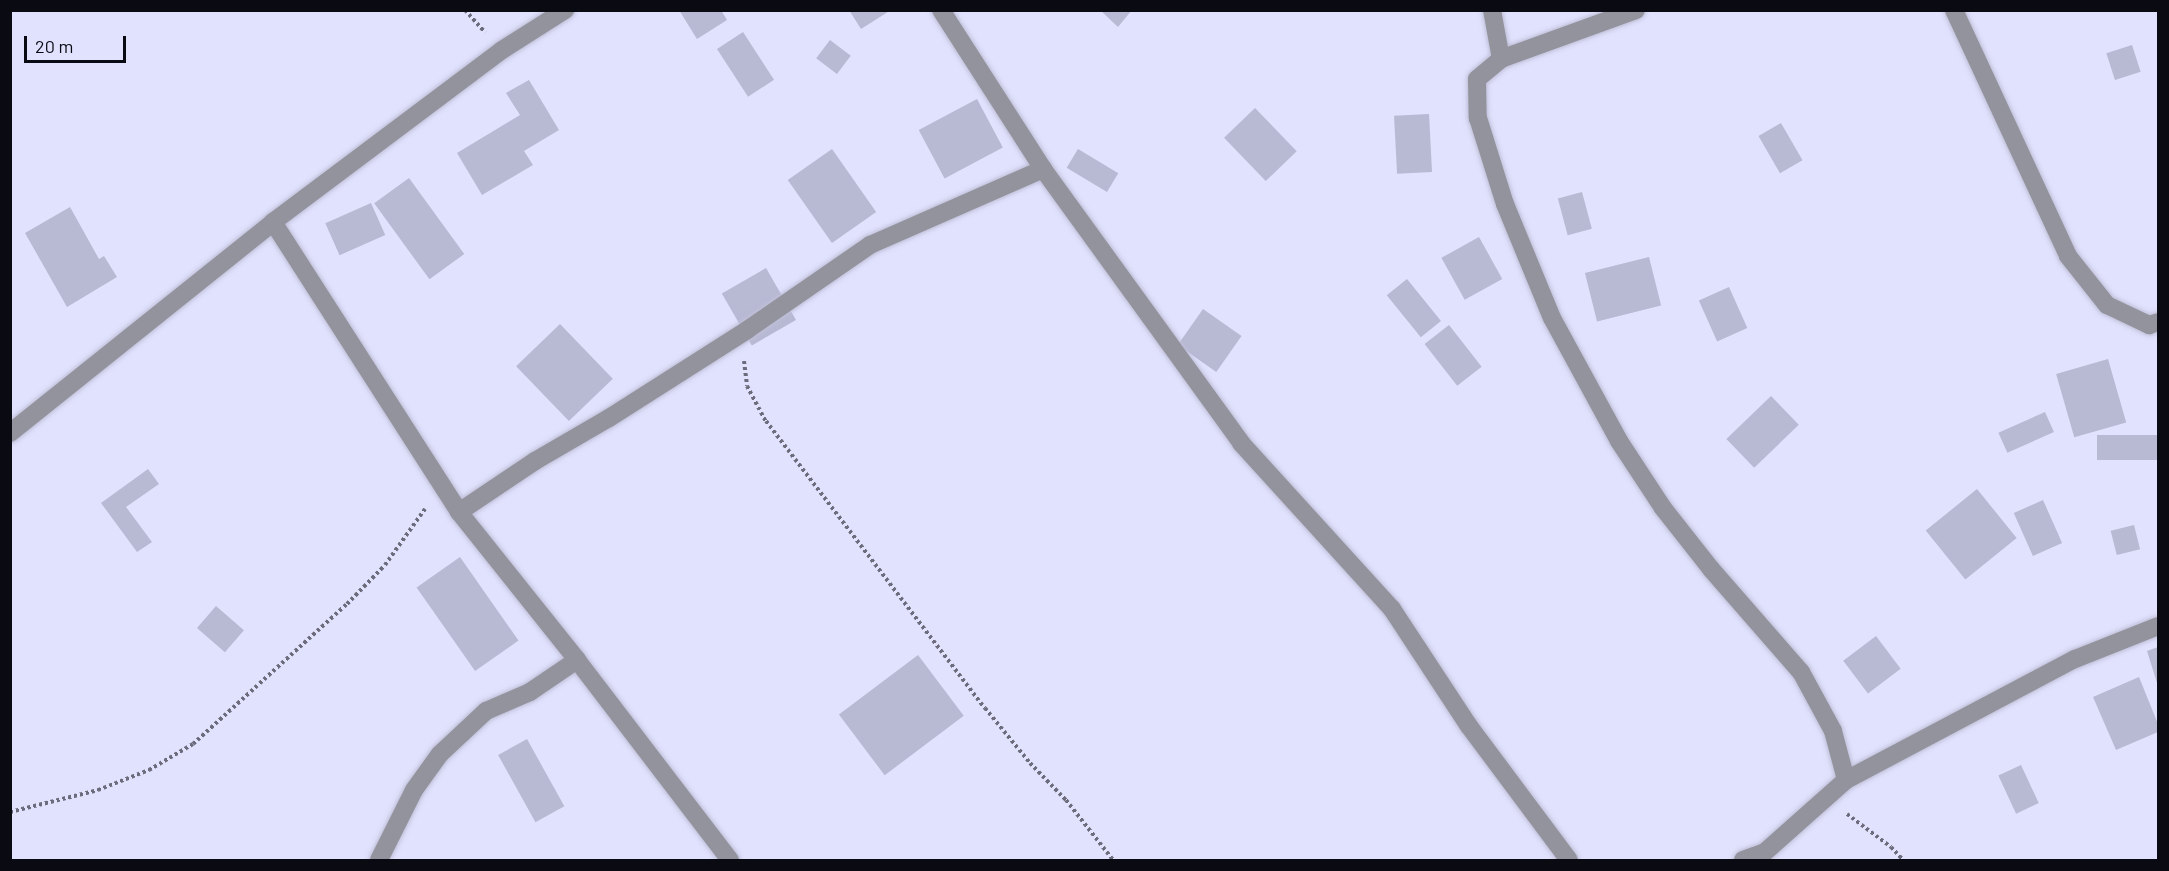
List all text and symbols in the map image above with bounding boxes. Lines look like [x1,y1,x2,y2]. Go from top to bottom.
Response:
scale bar [27,24,129,62]
text: 20 m [35,35,73,57]

